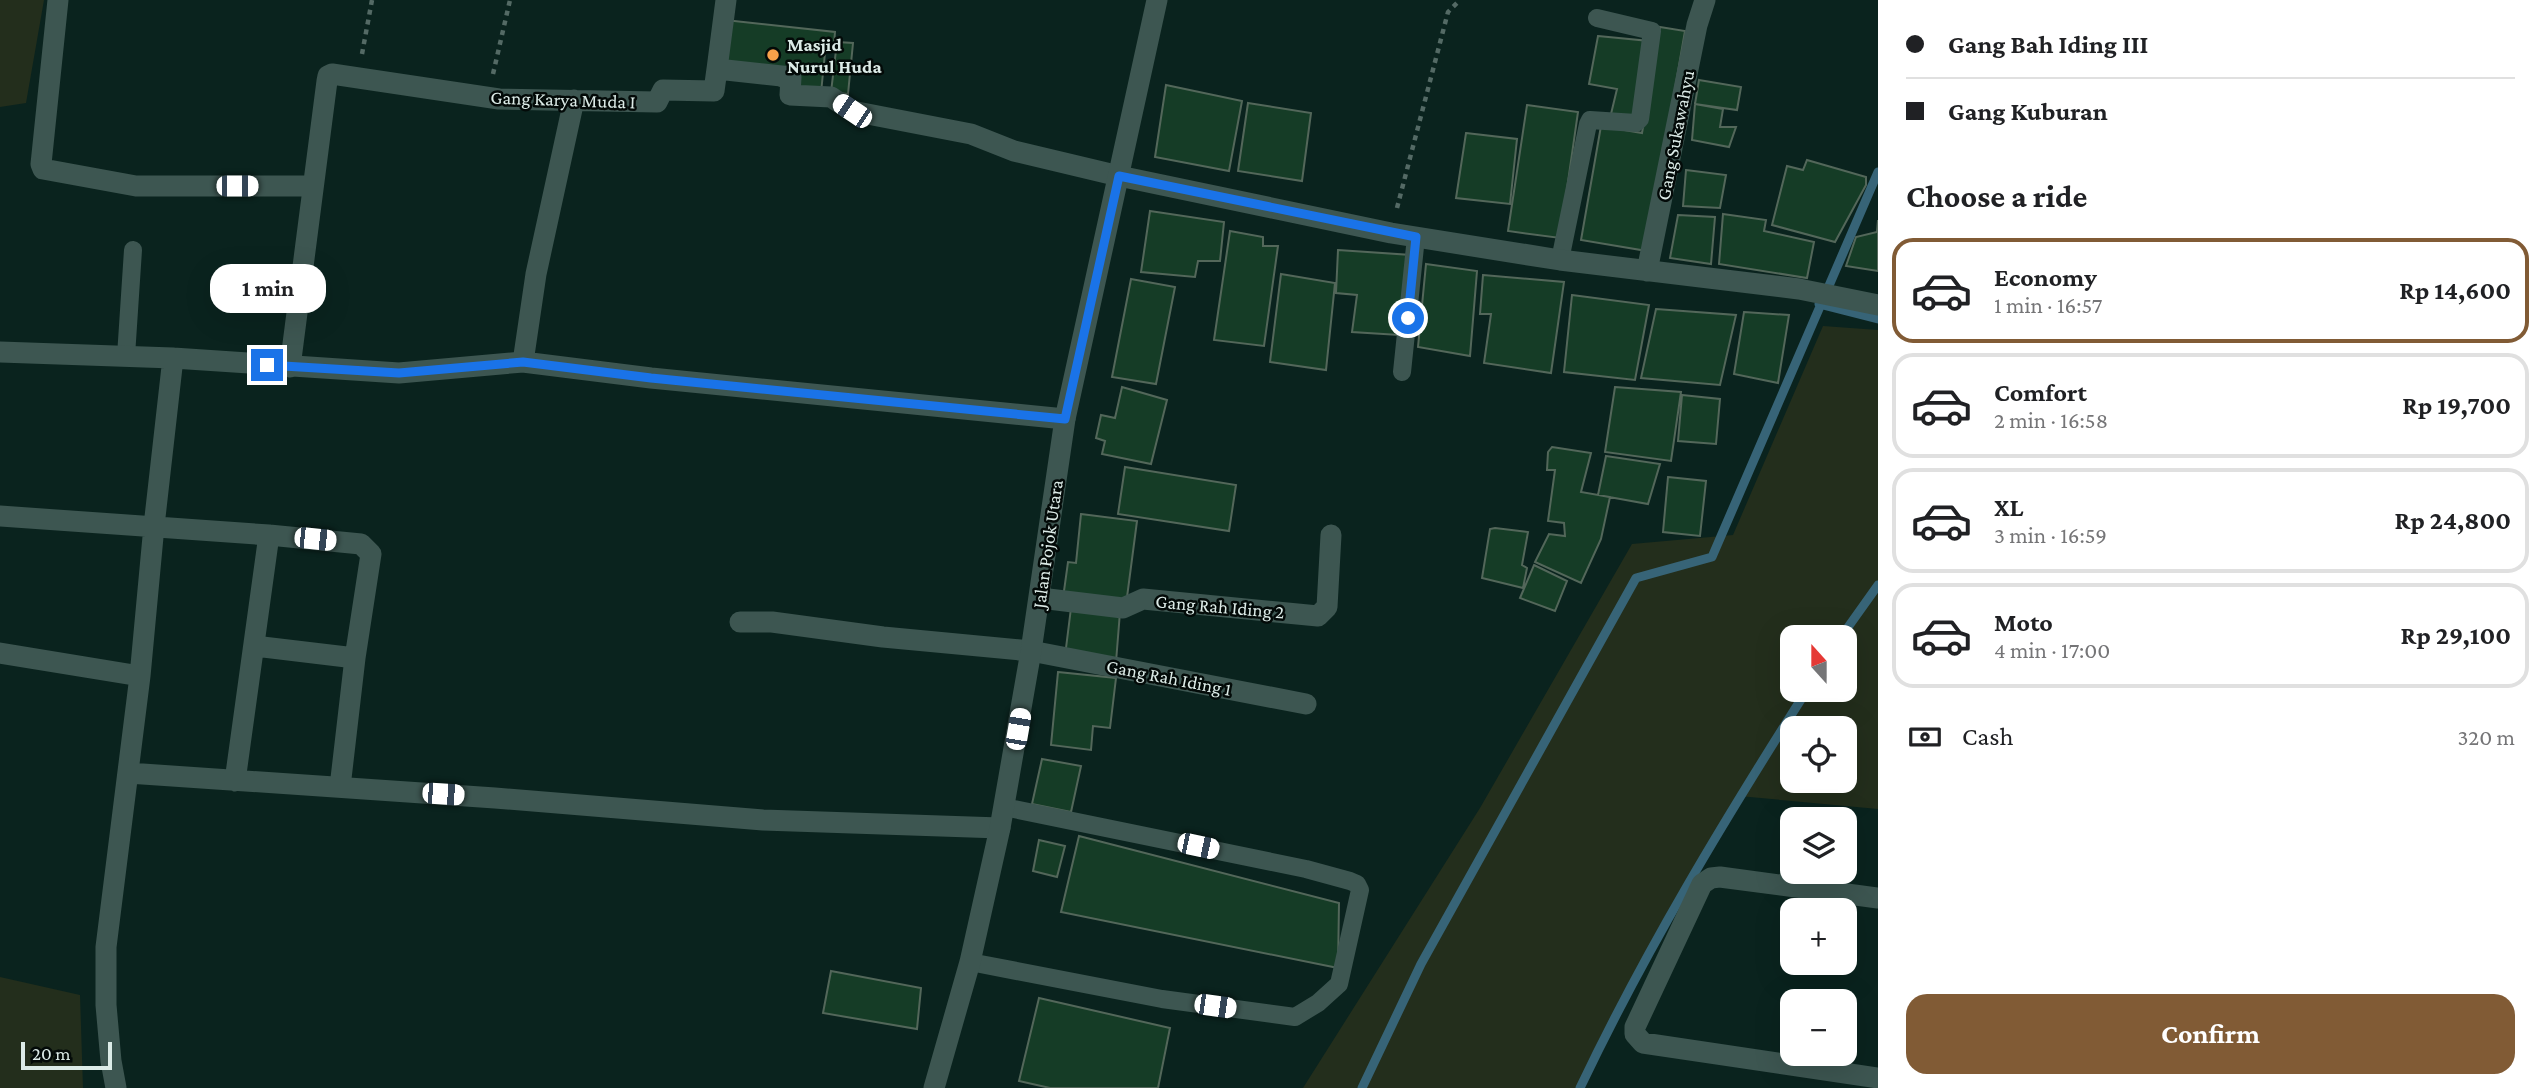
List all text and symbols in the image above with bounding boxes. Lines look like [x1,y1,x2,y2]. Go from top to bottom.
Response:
text: Gang Bah Iding III [1948,30,2148,59]
place label: Masjid Nurul Huda [787,34,882,77]
marker: Masjid Nurul Huda [765,47,781,63]
street label: Gang Sukawahyu [1653,68,1698,202]
street label: Gang Karya Muda I [490,86,636,113]
car [829,91,876,131]
text: Gang Kuburan [1948,97,2108,126]
car [217,176,259,197]
text: Choose a ride [1906,178,2087,214]
icon: car [1910,259,1973,322]
text: Economy [1994,263,2097,292]
callout: 1 min [209,264,325,312]
text: 1 min [242,275,294,301]
text: Rp 14,600 [2399,276,2511,305]
text: 1 min · 16:57 [1994,292,2102,318]
route start [1392,302,1424,334]
route end [251,349,283,381]
icon: car [1910,374,1973,437]
text: Comfort [1994,378,2087,407]
text: Rp 19,700 [2402,391,2511,420]
text: 2 min · 16:58 [1994,407,2108,433]
street label: Jalan Pojok Utara [1028,478,1068,612]
icon: car [1910,489,1973,552]
text: XL [1994,493,2023,522]
text: Rp 24,800 [2395,506,2511,535]
text: 3 min · 16:59 [1994,522,2107,548]
car [294,526,337,552]
street label: Gang Rah Iding 2 [1155,590,1285,623]
icon: car [1910,604,1973,667]
text: Moto [1994,608,2053,637]
text: Rp 29,100 [2401,621,2511,650]
north arrow [1780,625,1857,702]
map controls [1780,625,1857,1066]
text: 4 min · 17:00 [1994,637,2110,663]
street label: Gang Rah Iding 1 [1105,655,1233,700]
car [1005,706,1032,752]
button: locate [1780,716,1857,793]
icon: cash [1906,718,1944,756]
text: Cash [1962,722,2013,751]
text: 320 m [2457,724,2515,750]
car [422,782,465,806]
button: layers [1780,807,1857,884]
car [1176,831,1221,861]
button: + [1780,898,1857,975]
button: − [1780,989,1857,1066]
car [1193,993,1238,1019]
button: Confirm [1906,994,2515,1074]
scale bar [21,1039,112,1071]
text: 20 m [32,1043,71,1064]

